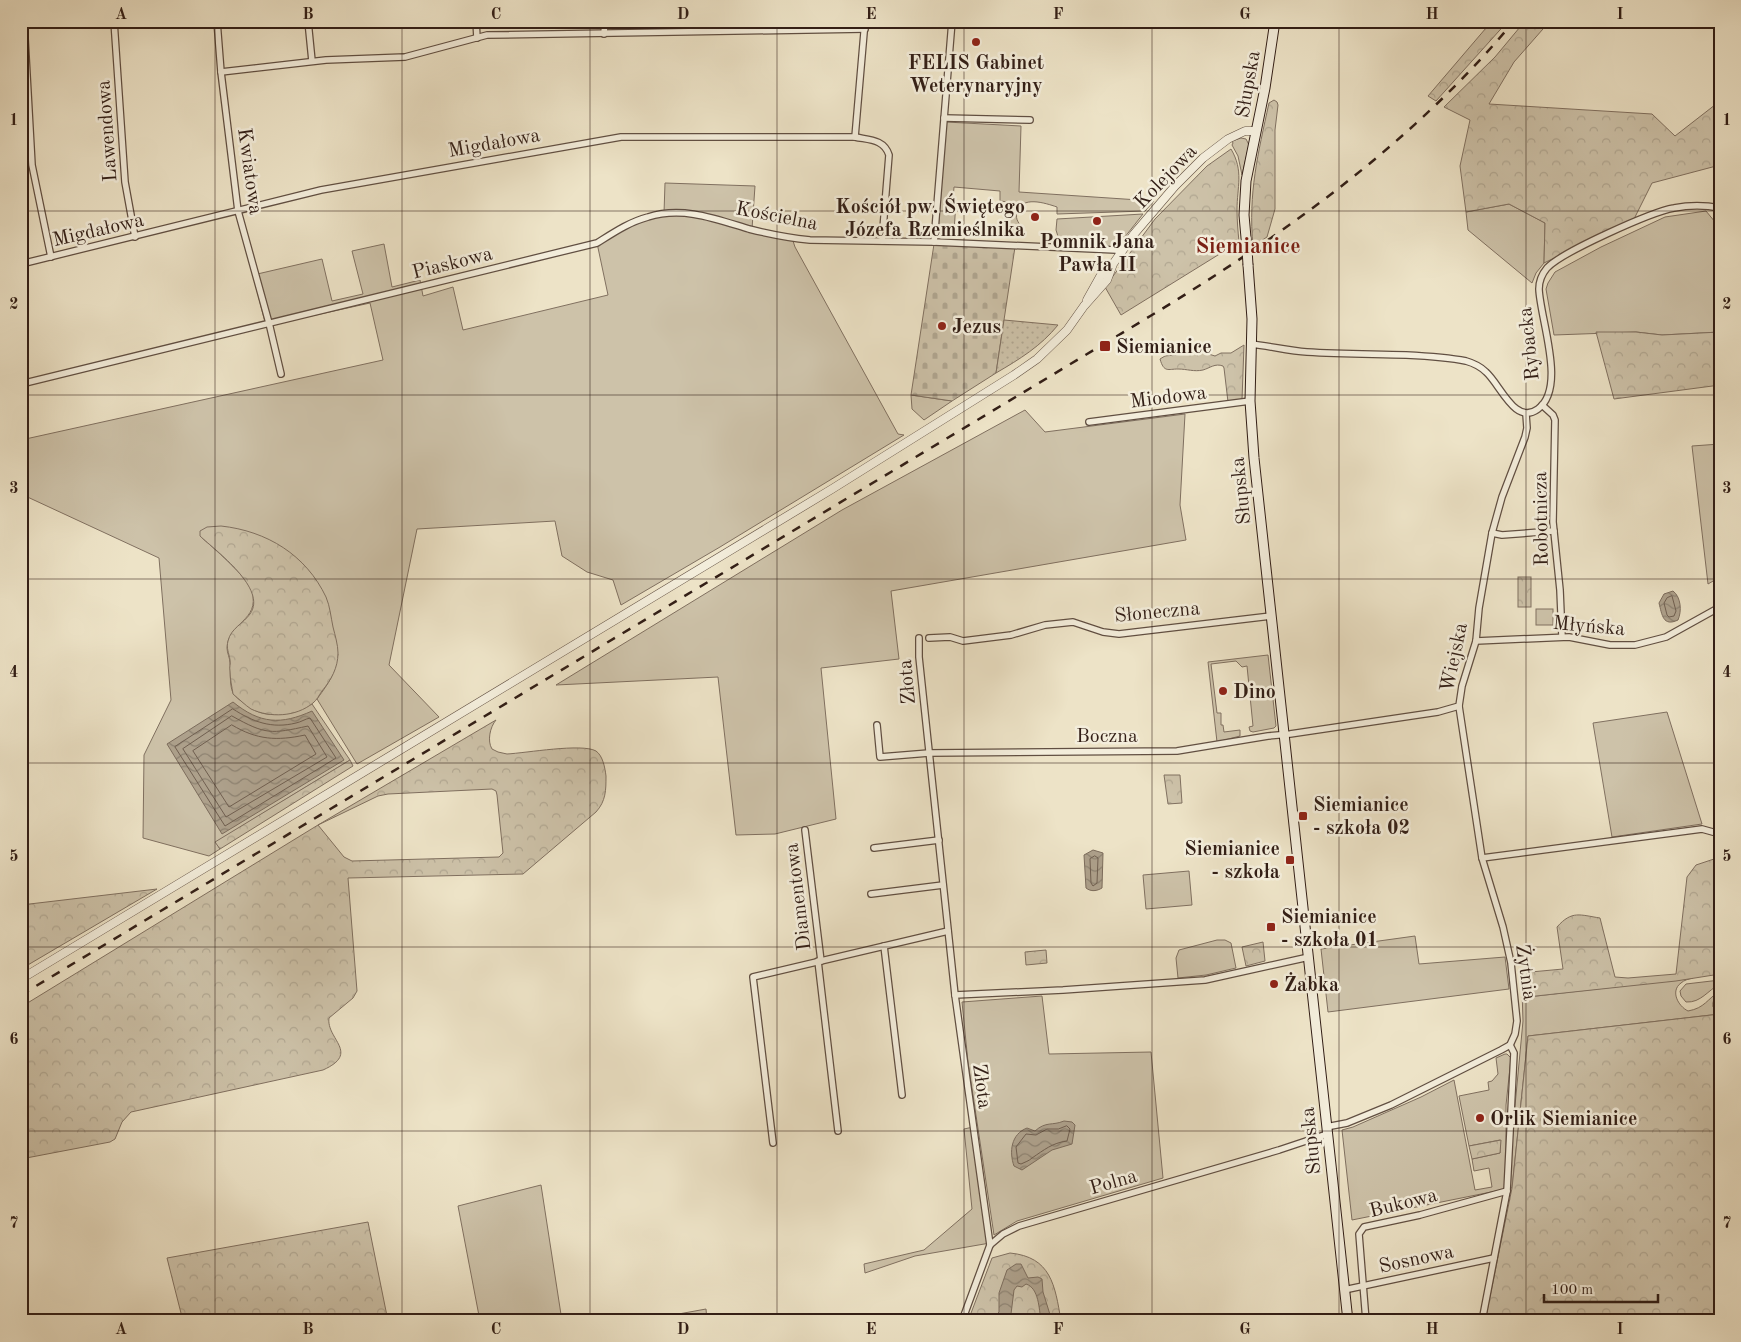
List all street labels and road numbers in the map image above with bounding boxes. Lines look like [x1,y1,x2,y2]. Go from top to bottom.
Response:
street label: Słupska [1233,49,1265,120]
street label: Lawendowa [94,79,122,183]
street label: Migdałowa [447,126,542,162]
street label: Kwiatowa [233,127,265,216]
street label: Kolejowa [1131,141,1202,213]
street label: Kościelna [734,199,819,235]
street label: Migdałowa [51,211,146,251]
street label: Piaskowa [410,244,495,284]
street label: Rybacka [1516,306,1544,382]
street label: Miodowa [1129,383,1208,413]
street label: Słupska [1228,456,1255,526]
street label: Robotnicza [1531,471,1553,567]
street label: Słoneczna [1113,599,1201,627]
street label: Młyńska [1552,614,1626,640]
street label: Wiejska [1438,621,1472,694]
street label: Złota [896,658,920,705]
street label: Boczna [1076,727,1138,747]
street label: Diamentowa [782,842,815,952]
street label: Żytnia [1511,943,1541,1002]
street label: Złota [968,1062,994,1110]
street label: Słupska [1298,1106,1325,1176]
street label: Polna [1087,1167,1140,1199]
street label: Bukowa [1367,1186,1440,1222]
street label: Sosnowa [1377,1242,1456,1278]

